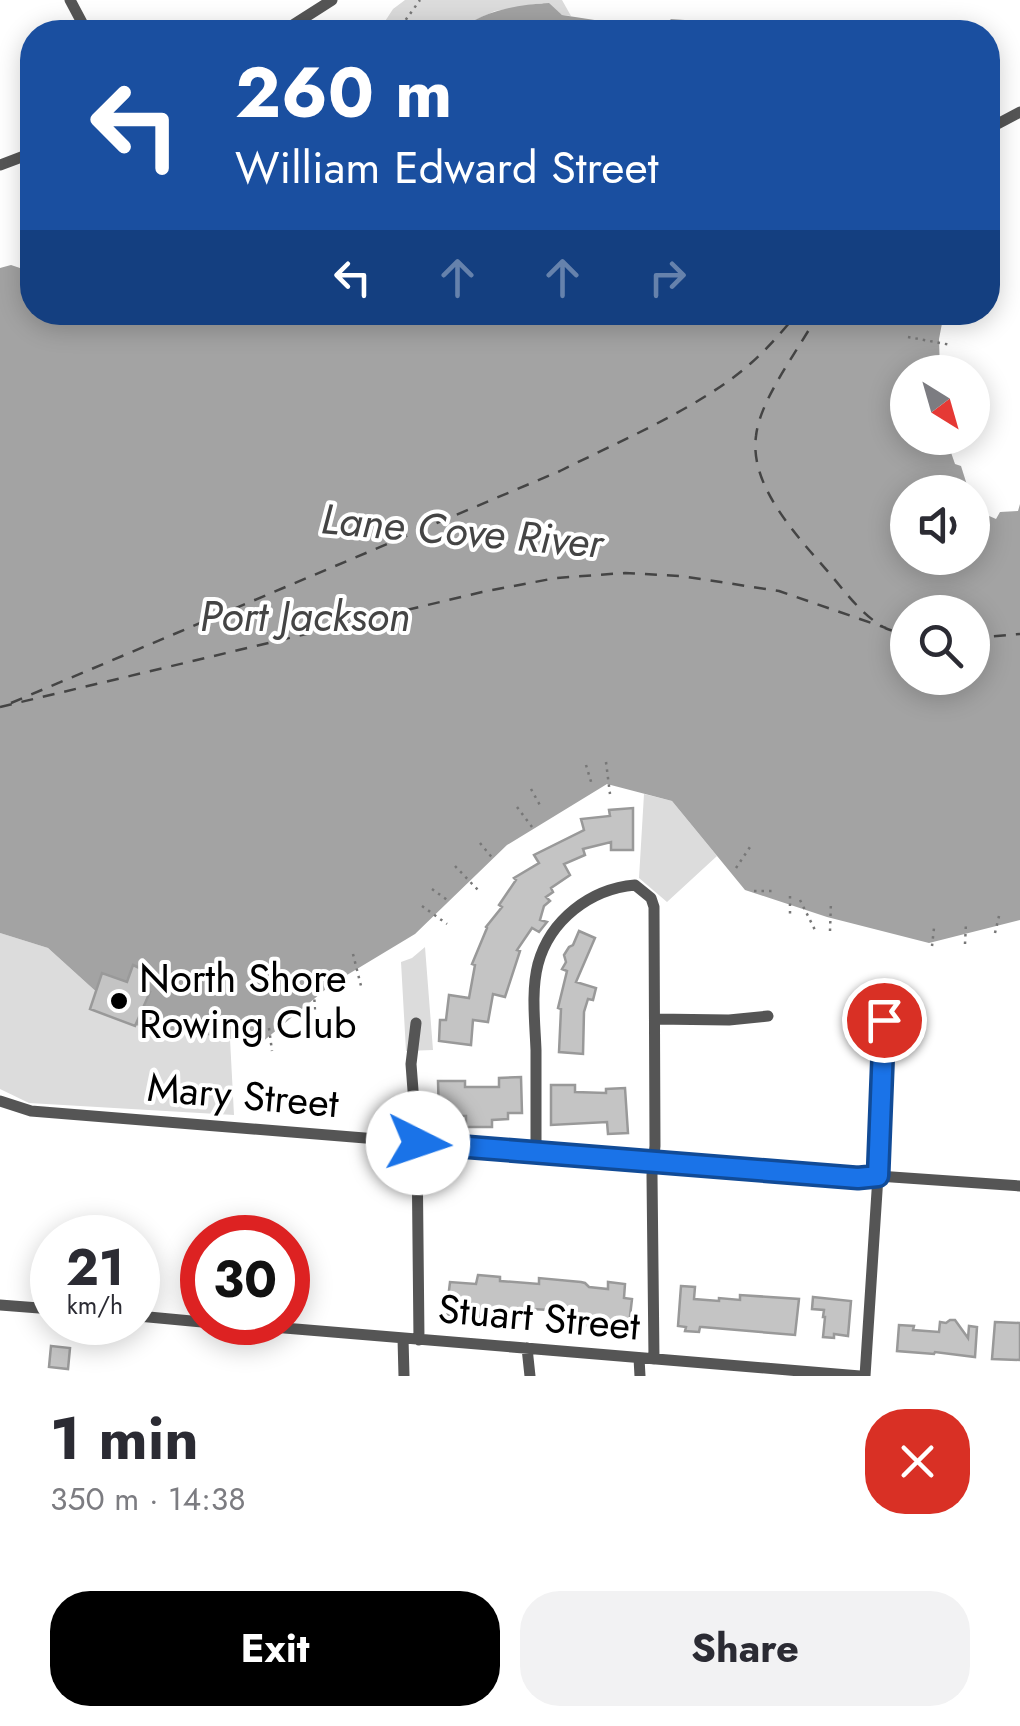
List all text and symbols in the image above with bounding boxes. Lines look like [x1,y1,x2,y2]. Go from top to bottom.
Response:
text: 260 m [235,42,453,143]
icon: left [70,60,200,190]
text: William Edward Street [235,135,659,200]
icon: left [325,250,380,305]
icon: ahead [430,250,485,305]
icon: ahead [535,250,590,305]
icon: right [640,250,695,305]
north arrow [890,355,990,455]
map controls [890,355,990,695]
button: sound [890,475,990,575]
water label: Lane Cove River [318,488,608,574]
water label: Port Jackson [200,586,410,647]
button: search [890,595,990,695]
place label: North Shore Rowing Club [139,949,356,1053]
pin [842,978,927,1063]
marker: North Shore Rowing Club [108,990,130,1012]
icon: arrive [857,993,912,1048]
street label: Mary Street [145,1058,341,1132]
position arrow [366,1091,470,1195]
speed limit sign: 30 [180,1215,310,1345]
text: 21 [66,1231,124,1304]
street label: Stuart Street [436,1279,643,1355]
text: km/h [67,1287,123,1323]
text: 1 min [50,1395,199,1482]
button: close [865,1409,970,1514]
text: 350 m · 14:38 [50,1476,246,1522]
button: Exit [50,1591,500,1706]
button: Share [520,1591,970,1706]

